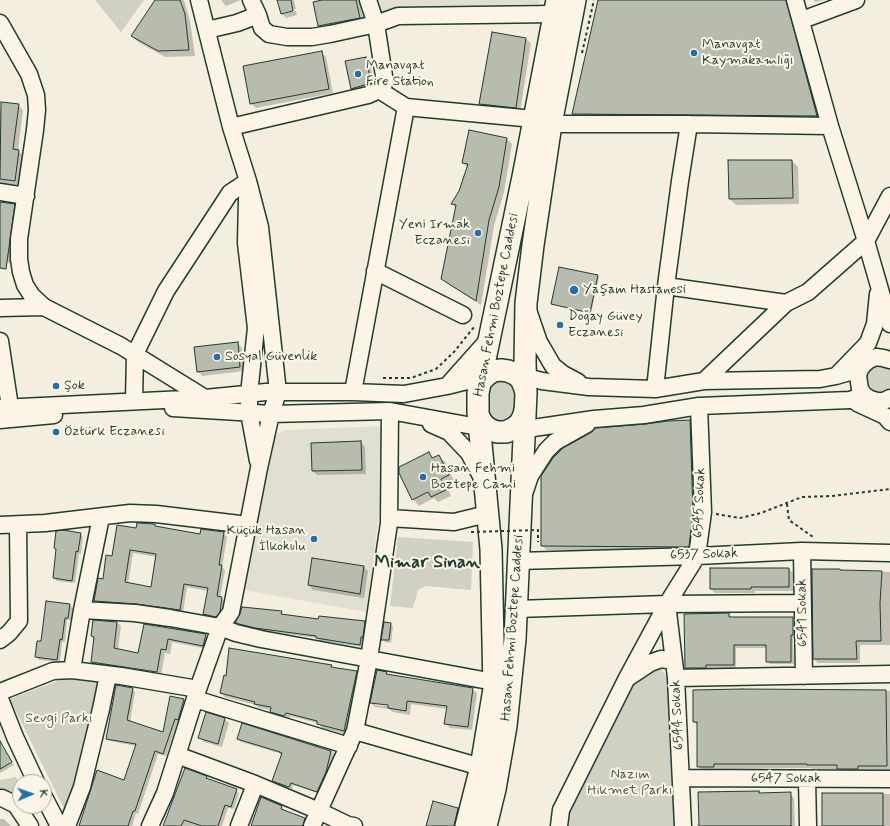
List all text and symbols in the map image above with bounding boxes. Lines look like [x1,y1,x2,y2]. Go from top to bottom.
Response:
place label: Manavgat Kaymakamlığı [702,37,794,70]
marker: Manavgat Kaymakamlığı [689,48,699,58]
place label: Manavgat Fire Station [366,58,434,90]
marker: Manavgat Fire Station [353,69,363,79]
street label: Hasan Fehmi Boztepe Caddesi [471,212,523,398]
place label: Yeni Irmak Eczanesi [399,217,470,250]
marker: Yeni Irmak Eczanesi [473,228,483,238]
place label: Yaşam Hastanesi [583,282,686,298]
marker: Yaşam Hastanesi [568,284,580,296]
place label: Doğay Güvey Eczanesi [568,309,643,342]
marker: Doğay Güvey Eczanesi [555,320,565,330]
place label: Sosyal Güvenlik [225,349,317,365]
marker: Sosyal Güvenlik [212,352,222,362]
place label: Şok [64,378,85,394]
marker: Şok [51,381,61,391]
place label: Öztürk Eczanesi [64,424,165,440]
marker: Öztürk Eczanesi [51,427,61,437]
place label: Hasan Fehmi Boztepe Cami [431,461,516,494]
street label: 6545 Sokak [690,467,710,539]
marker: Hasan Fehmi Boztepe Cami [418,472,428,482]
place label: Küçük Hasan İlkokulu [227,523,306,556]
marker: Küçük Hasan İlkokulu [309,534,319,544]
street label: Hasan Fehmi Boztepe Caddesi [498,534,528,722]
street label: 6537 Sokak [670,545,738,565]
district label: Mimar Sinan [374,552,480,574]
street label: 6541 Sokak [794,579,812,647]
street label: 6544 Sokak [668,679,688,751]
park label: Sevgi Parkı [25,711,93,727]
park label: Nazım Hikmet Parkı [587,767,673,800]
street label: 6547 Sokak [751,771,821,787]
north arrow [12,774,52,814]
text: K [36,789,50,798]

